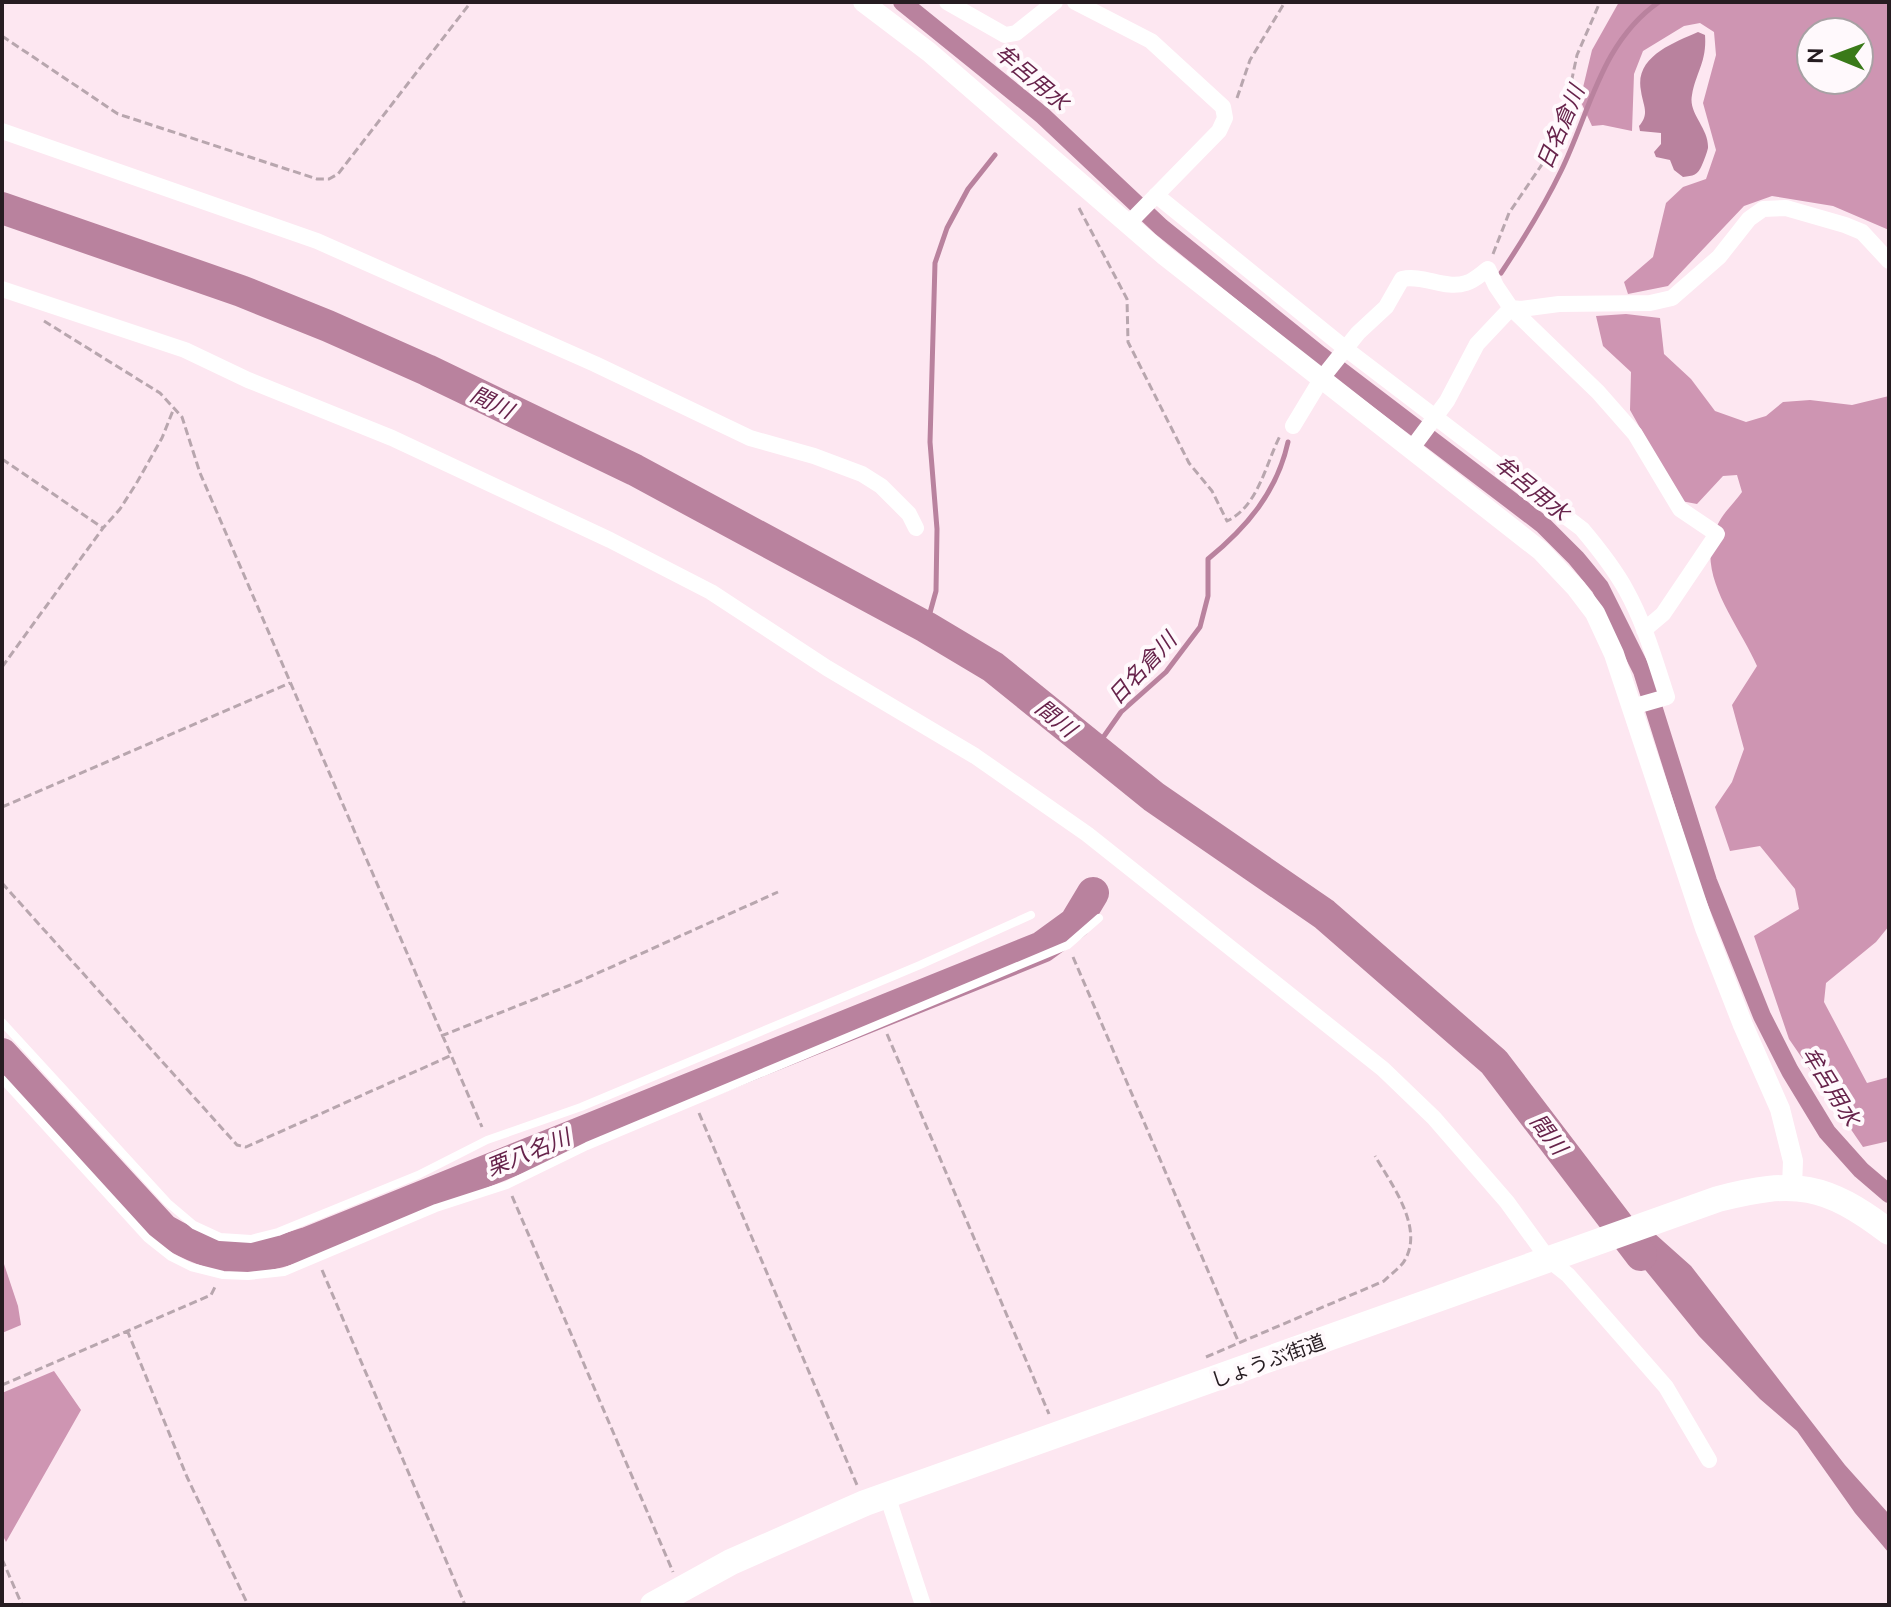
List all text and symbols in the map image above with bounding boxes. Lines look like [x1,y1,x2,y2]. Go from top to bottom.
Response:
north arrow [1795,16,1875,96]
water label: 牟呂用水 [991,39,1076,116]
text: N [1802,47,1827,64]
water label: 日名倉川 [1531,80,1589,172]
water label: 間川 [467,381,519,423]
water label: 牟呂用水 [1490,450,1576,526]
water label: 日名倉川 [1102,625,1182,708]
water label: 間川 [1031,694,1083,742]
water label: 牟呂用水 [1798,1042,1866,1131]
water label: 間川 [1526,1109,1574,1160]
water label: 栗八名川 [482,1123,575,1180]
street label: しょうぶ街道 [1208,1329,1328,1392]

